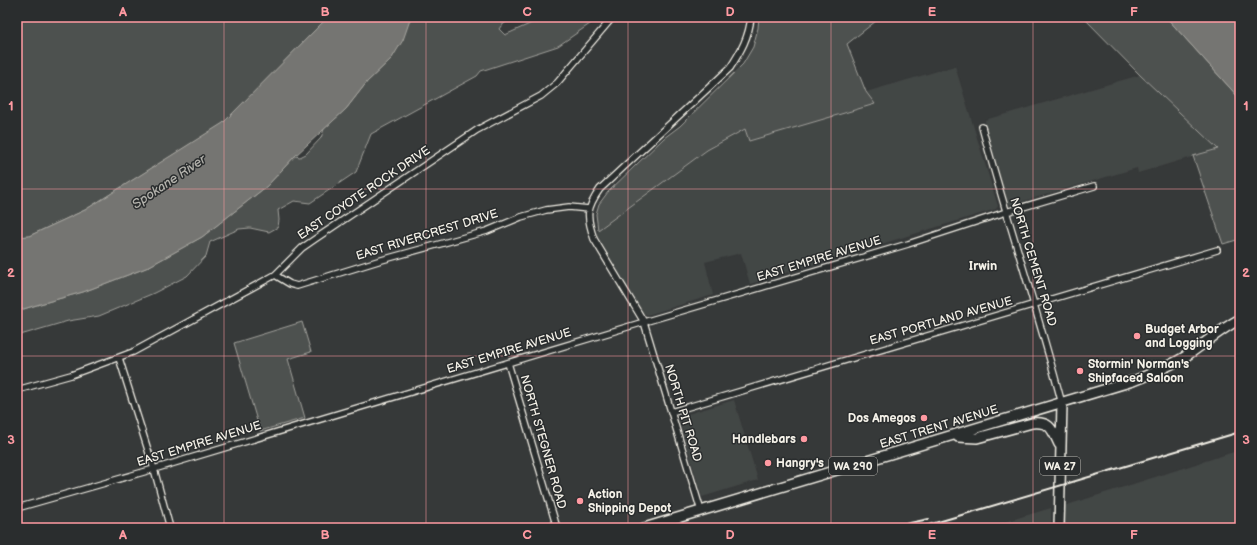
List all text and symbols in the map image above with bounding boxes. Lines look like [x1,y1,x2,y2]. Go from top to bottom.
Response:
text: A [118,4,127,20]
text: B [320,4,330,20]
text: C [522,4,532,20]
text: D [725,4,735,20]
text: E [928,4,937,20]
text: F [1130,4,1138,20]
text: 1 [8,98,14,114]
text: 1 [1243,98,1249,114]
street label: EAST COYOTE ROCK DRIVE [295,143,433,243]
water label: Spokane River [129,151,210,213]
street label: NORTH CEMENT ROAD [1006,196,1060,328]
street label: EAST RIVERCREST DRIVE [354,206,500,264]
street label: EAST EMPIRE AVENUE [755,233,883,285]
district label: Irwin [969,258,997,274]
text: 2 [7,265,15,281]
text: 2 [1242,265,1250,281]
street label: EAST PORTLAND AVENUE [868,293,1014,349]
place label: Budget Arbor and Logging [1145,322,1219,351]
street label: EAST EMPIRE AVENUE [445,325,573,377]
marker: Budget Arbor and Logging [1132,331,1142,341]
place label: Stormin' Norman's Shipfaced Saloon [1088,357,1189,386]
street label: NORTH PIT ROAD [661,362,705,464]
marker: Stormin' Norman's Shipfaced Saloon [1075,366,1085,376]
street label: NORTH STEGNER ROAD [517,373,569,511]
street label: EAST TRENT AVENUE [878,402,1000,452]
place label: Dos Amegos [848,411,916,426]
marker: Dos Amegos [919,413,929,423]
street label: EAST EMPIRE AVENUE [135,418,263,470]
text: 3 [7,432,15,448]
place label: Handlebars [732,432,796,447]
text: 3 [1242,432,1250,448]
marker: Handlebars [799,434,809,444]
place label: Hangry's [776,456,824,471]
road number: WA 290 [829,457,877,475]
road number: WA 27 [1040,457,1080,475]
marker: Hangry's [763,458,773,468]
place label: Action Shipping Depot [587,487,671,516]
marker: Action Shipping Depot [575,496,585,506]
text: A [118,527,127,543]
text: B [320,527,330,543]
text: C [522,527,532,543]
text: D [725,527,735,543]
text: E [928,527,937,543]
text: F [1130,527,1138,543]

